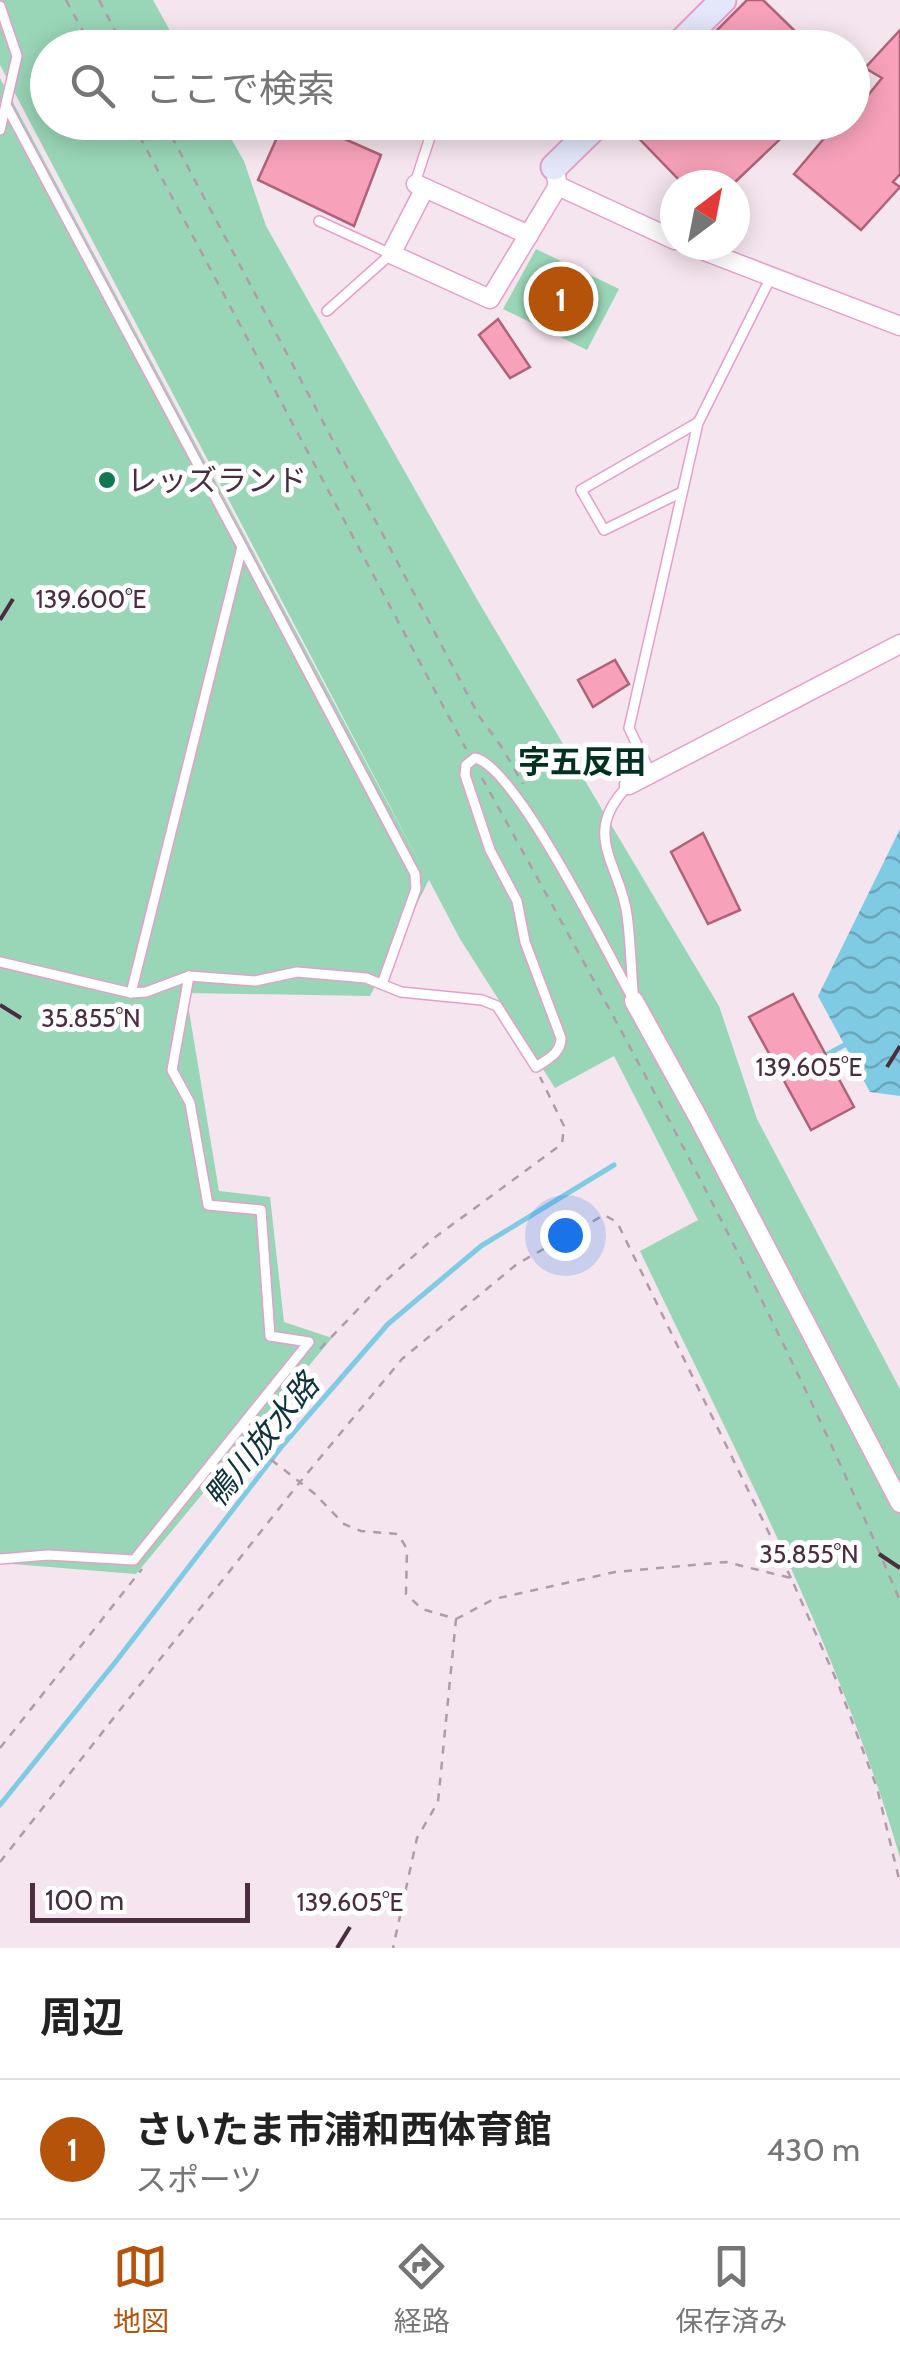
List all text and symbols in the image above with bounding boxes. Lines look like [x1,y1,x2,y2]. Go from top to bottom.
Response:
search box [30,30,870,140]
icon: search [65,58,120,113]
text: ここで検索 [145,65,335,112]
north arrow [660,170,750,260]
pin: 1 [528,262,594,336]
place label: レッズランド [127,462,307,499]
marker: レッズランド [96,469,118,491]
text: 139.600°E [36,584,146,614]
district label: 字五反田 [518,742,646,781]
text: 35.855°N [41,1003,141,1033]
text: 139.605°E [756,1052,862,1082]
your location [540,1210,591,1261]
water label: 鴨川放水路 [195,1363,328,1514]
text: 35.855°N [759,1539,859,1569]
scale bar [30,1878,250,1922]
text: 100 m [45,1883,124,1917]
text: 139.605°E [297,1887,403,1917]
text: 周辺 [40,1991,124,2043]
text: さいたま市浦和西体育館 [135,2106,552,2153]
text: 1 [67,2130,78,2169]
text: 430 m [767,2130,860,2169]
text: スポーツ [135,2160,262,2199]
tab: 地図 [113,2239,169,2339]
tab: 経路 [394,2239,450,2339]
tab: 保存済み [675,2239,787,2339]

